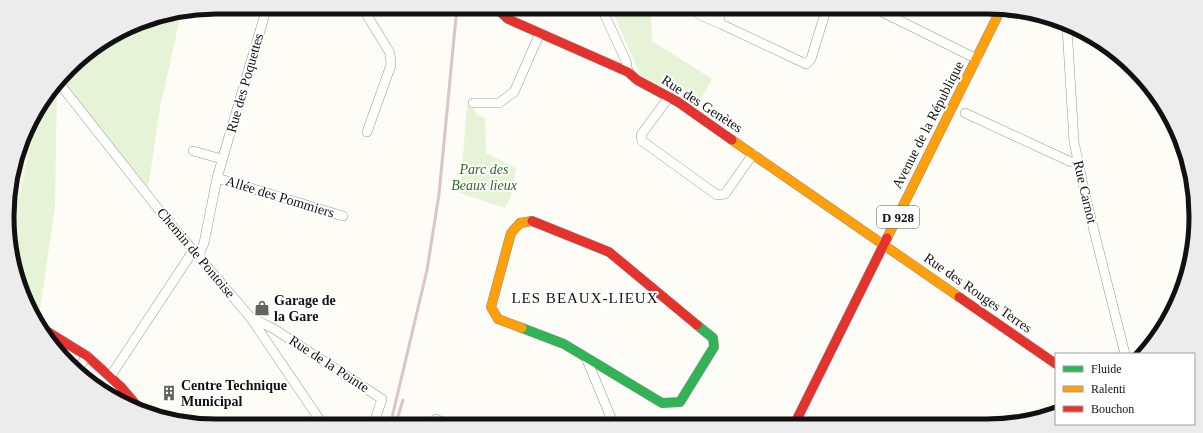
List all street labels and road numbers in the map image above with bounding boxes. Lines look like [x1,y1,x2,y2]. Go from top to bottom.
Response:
street label: Rue des Poquettes [224,32,266,134]
street label: Avenue de la République [889,59,967,191]
street label: Rue des Genètes [659,72,745,136]
street label: Rue Carnot [1070,159,1100,225]
street label: Allée des Pommiers [224,173,336,221]
street label: Chemin de Pontoise [154,205,238,301]
road number: D 928 [877,206,919,228]
street label: Rue des Rouges Terres [921,250,1035,336]
street label: Rue de la Pointe [286,333,372,395]

